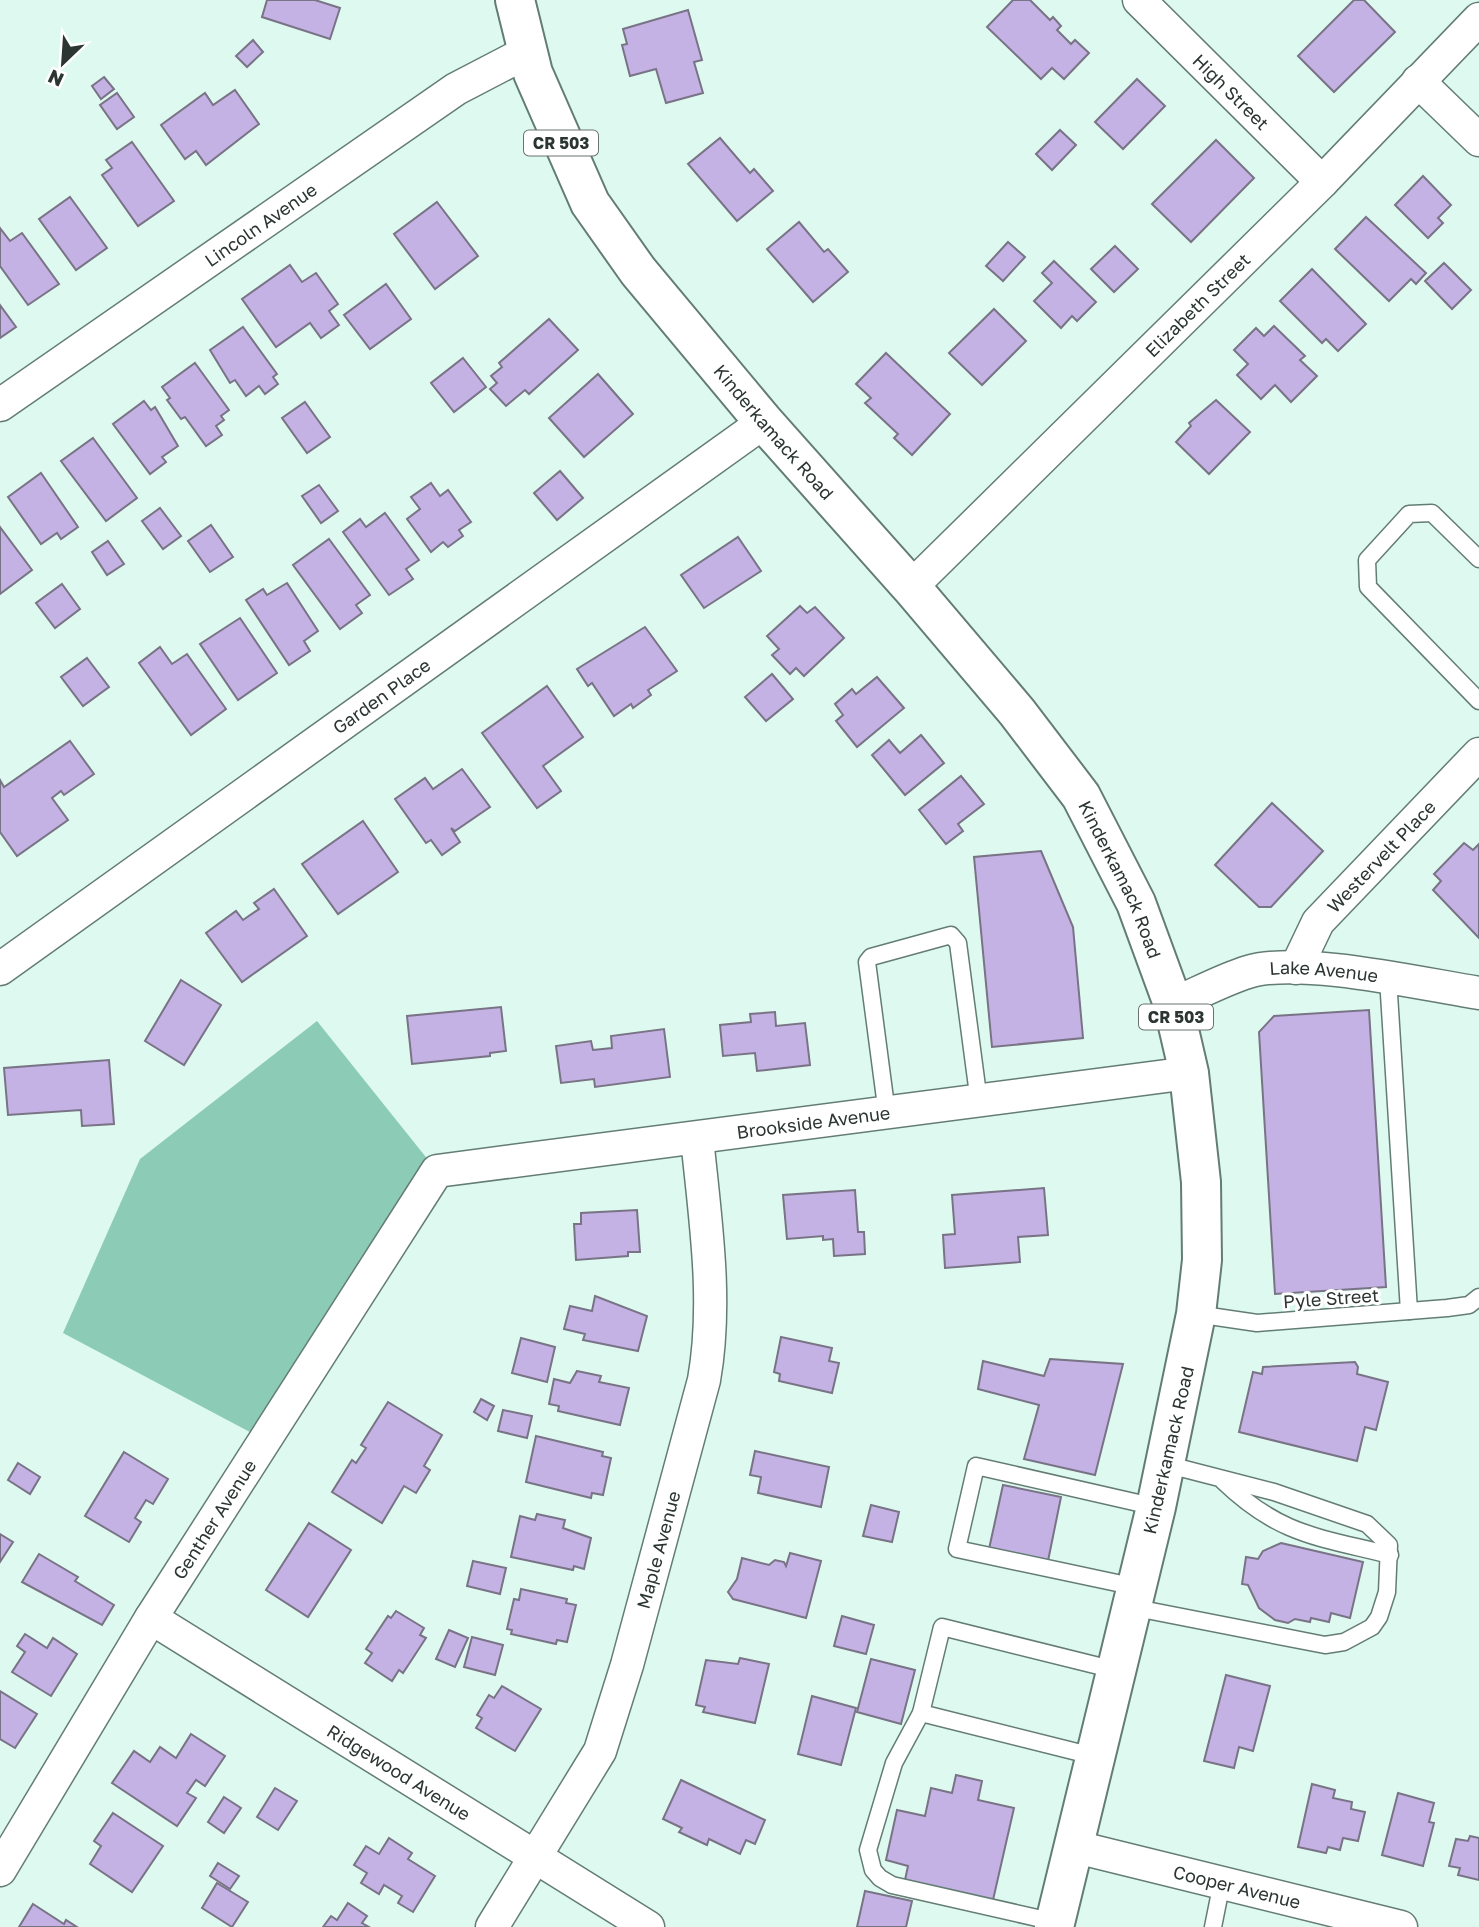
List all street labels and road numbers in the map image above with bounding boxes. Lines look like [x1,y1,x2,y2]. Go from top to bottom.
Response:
street label: High Street [1188,49,1274,134]
road number: CR 503 [524,130,598,155]
street label: Lincoln Avenue [200,178,321,271]
street label: Elizabeth Street [1140,248,1254,361]
street label: Kinderkamack Road [709,360,839,504]
street label: Garden Place [328,654,434,738]
street label: Westervelt Place [1322,796,1440,917]
street label: Kinderkamack Road [1074,797,1166,961]
street label: Lake Avenue [1269,956,1380,986]
road number: CR 503 [1139,1004,1213,1030]
street label: Brookside Avenue [735,1101,892,1143]
street label: Pyle Street [1282,1284,1380,1312]
street label: Kinderkamack Road [1138,1364,1198,1536]
street label: Genther Avenue [168,1455,261,1583]
street label: Maple Avenue [632,1489,685,1611]
street label: Ridgewood Avenue [323,1719,475,1825]
street label: Cooper Avenue [1171,1860,1303,1913]

